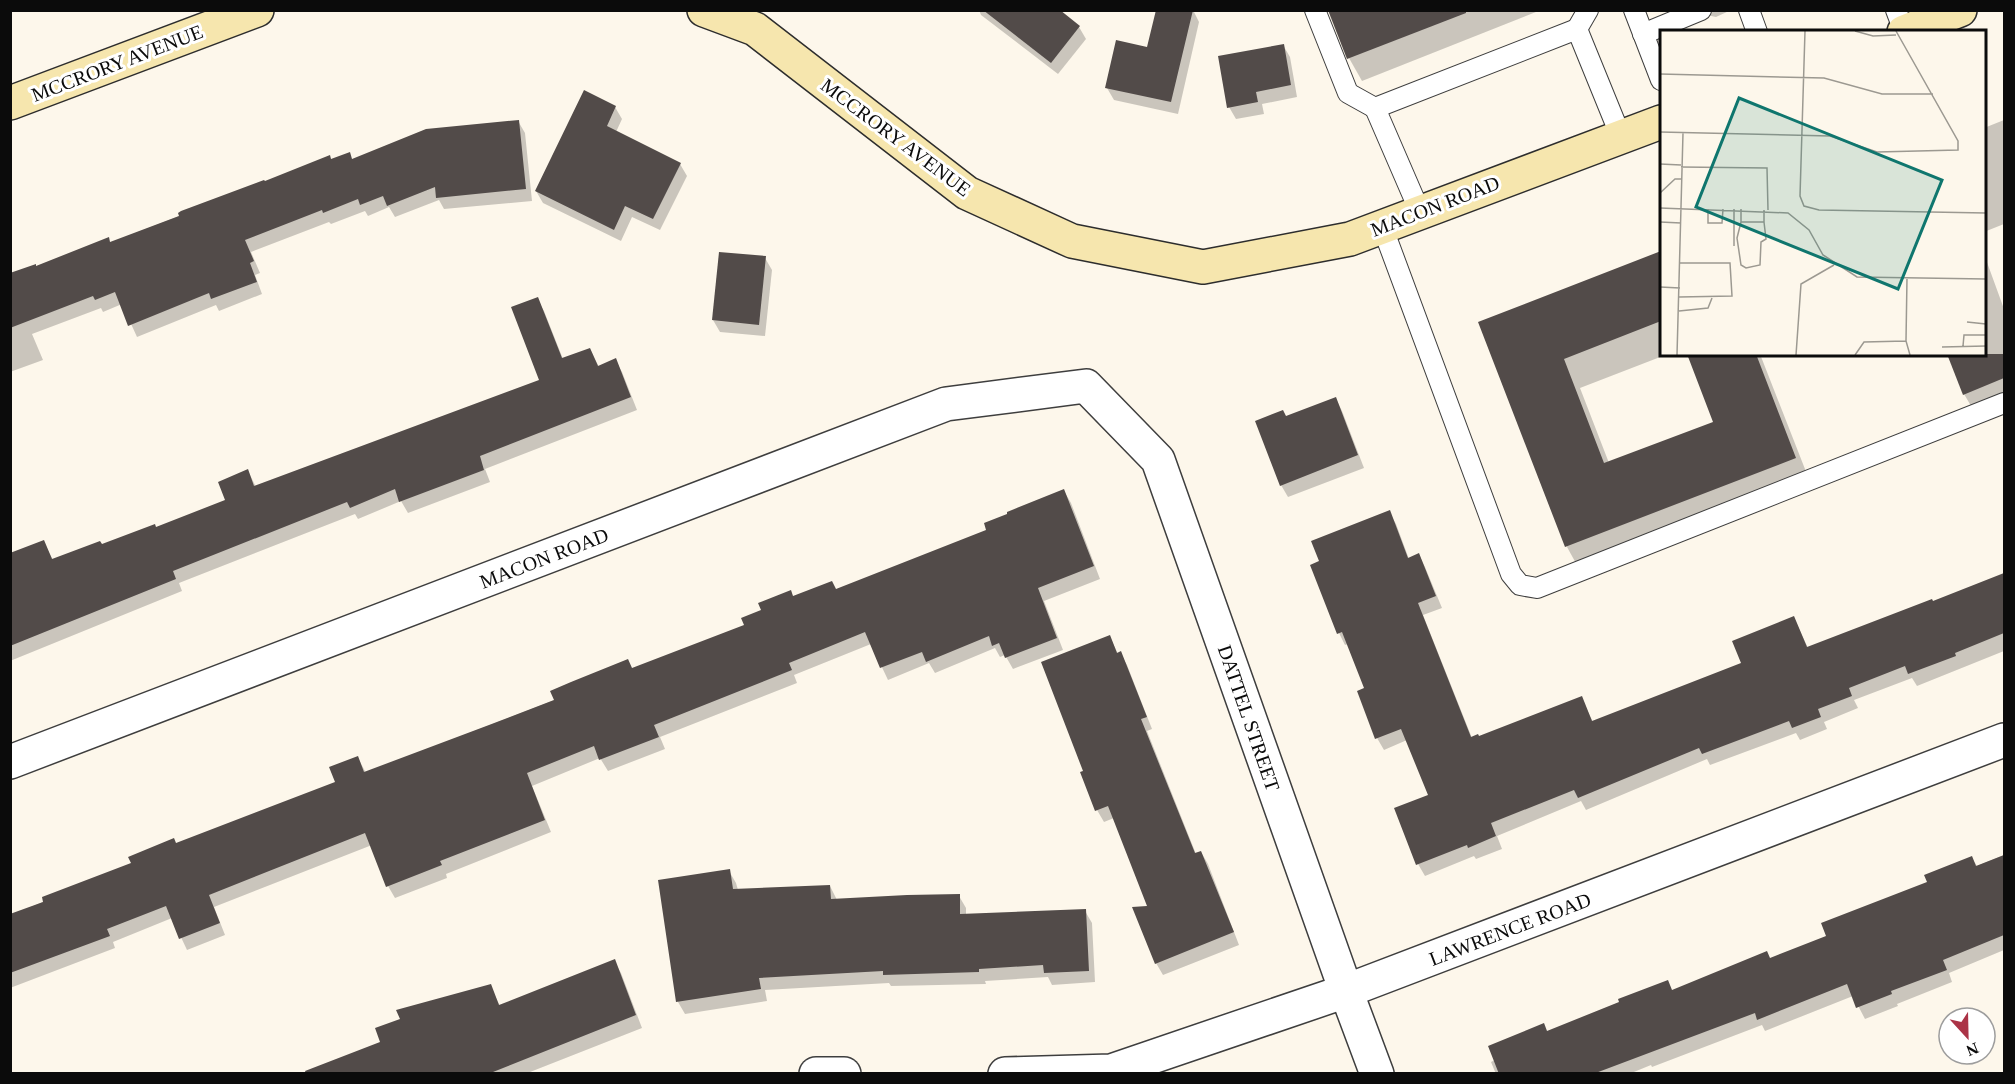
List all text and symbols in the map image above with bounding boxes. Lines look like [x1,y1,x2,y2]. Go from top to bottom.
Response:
street label: MCCRORY AVENUE [28,20,206,106]
inset map [1660,30,1985,356]
street label: MCCRORY AVENUE [817,74,975,200]
street label: MACON ROAD [1368,171,1502,241]
street label: MACON ROAD [477,523,611,593]
street label: DATTEL STREET [1214,642,1284,794]
street label: LAWRENCE ROAD [1426,888,1594,970]
north arrow [1937,1006,1997,1066]
text: N [1963,1039,1981,1060]

